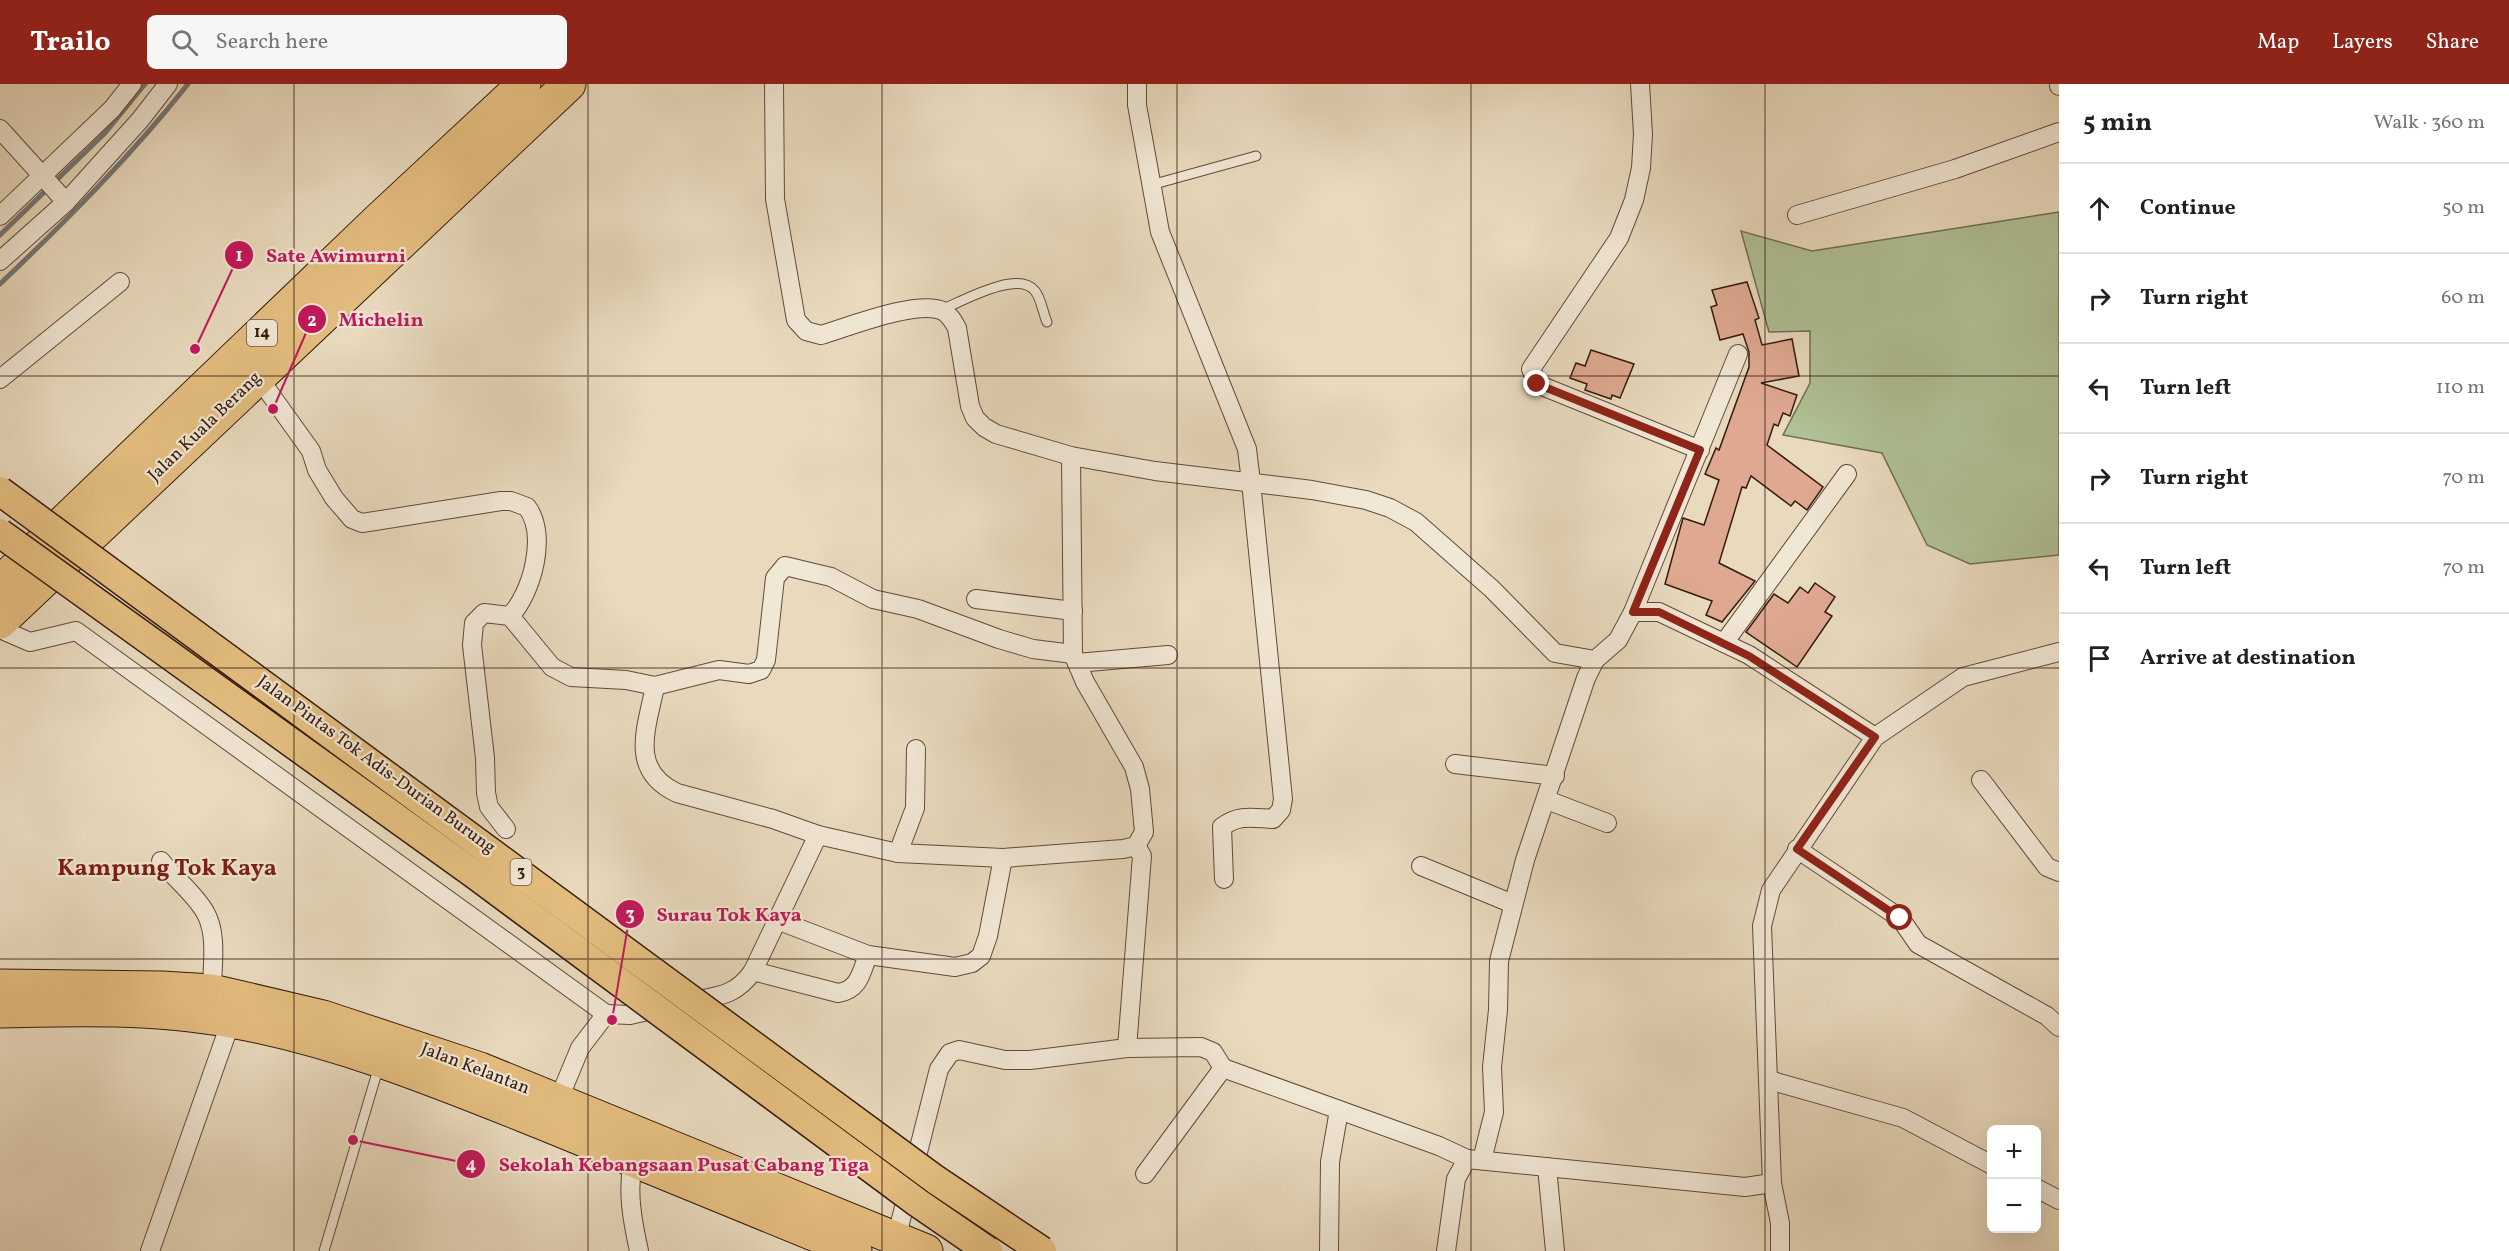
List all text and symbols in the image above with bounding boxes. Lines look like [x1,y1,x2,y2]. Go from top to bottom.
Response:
search box [147,15,567,69]
text: Trailo [30,23,111,62]
icon: search [168,26,201,59]
text: Search here [216,27,328,58]
text: Map [2257,28,2299,57]
text: Layers [2332,28,2393,57]
text: Share [2426,28,2479,57]
text: 5 min [2083,105,2152,141]
text: Walk · 360 m [2373,109,2485,137]
icon: ahead [2083,192,2116,225]
text: Continue [2140,193,2236,224]
text: 50 m [2442,194,2485,222]
callout: Sate Awimurni [224,236,418,274]
text: Sate Awimurni [266,243,406,271]
text: 1 [235,244,243,269]
icon: right [2083,282,2116,315]
text: Turn right [2140,283,2248,314]
text: 60 m [2441,284,2485,312]
callout: Michelin [297,300,436,338]
text: Michelin [338,307,424,335]
text: 2 [307,309,317,334]
road number: 14 [247,320,277,346]
street label: Jalan Kuala Berang [143,366,267,488]
route end [1523,370,1549,396]
icon: left [2083,372,2116,405]
text: Turn left [2140,373,2231,404]
text: 110 m [2436,374,2485,402]
icon: right [2083,462,2116,495]
text: Turn right [2140,463,2248,494]
text: 70 m [2442,464,2485,492]
icon: left [2083,552,2116,585]
text: Turn left [2140,553,2231,584]
text: 70 m [2442,554,2485,582]
icon: arrive [2083,642,2116,675]
text: Arrive at destination [2140,643,2356,674]
street label: Jalan Pintas Tok Adis-Durian Burung [252,670,500,860]
district label: Kampung Tok Kaya [57,852,277,886]
road number: 3 [510,859,532,885]
callout: Surau Tok Kaya [615,895,814,933]
text: Surau Tok Kaya [656,902,802,930]
text: 3 [625,903,635,928]
route start [1886,904,1912,930]
street label: Jalan Kelantan [417,1037,533,1101]
map controls [1987,1125,2041,1233]
button: + [1987,1125,2041,1179]
callout: Sekolah Kebangsaan Pusat Cabang Tiga [456,1145,881,1183]
text: Sekolah Kebangsaan Pusat Cabang Tiga [499,1152,869,1180]
text: 4 [466,1153,477,1178]
button: − [1987,1179,2041,1233]

